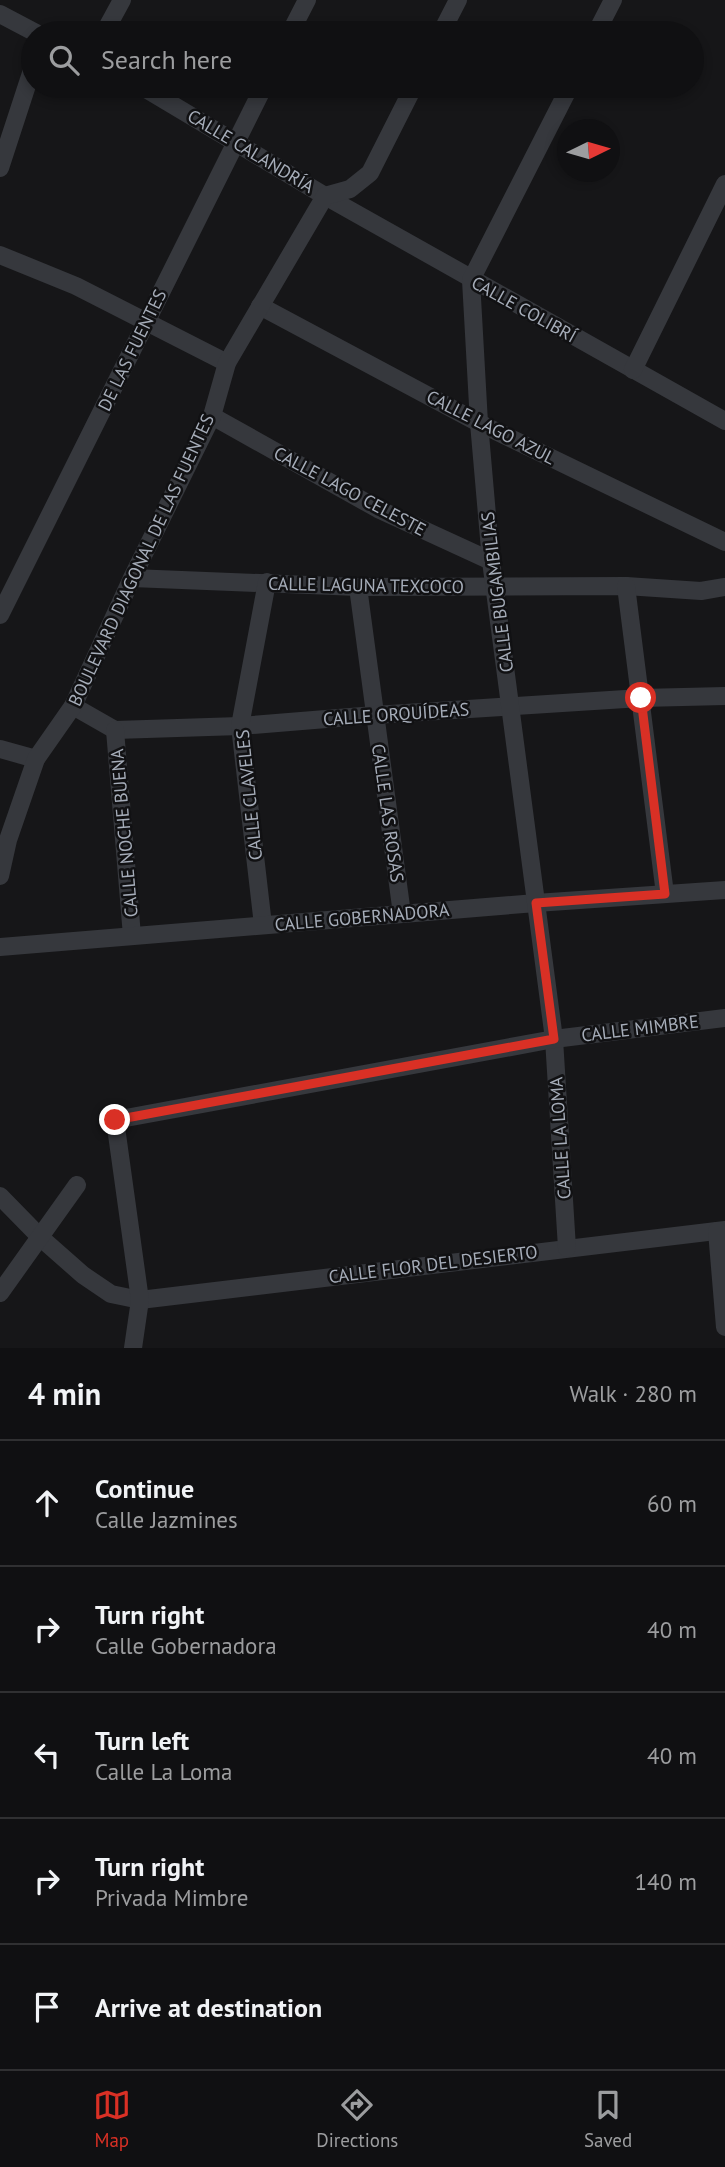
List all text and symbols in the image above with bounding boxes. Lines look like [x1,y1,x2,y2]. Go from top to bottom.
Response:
search box [21,21,704,98]
icon: search [45,41,83,79]
text: Search here [101,43,232,76]
street label: CALLE CALANDRÍA [183,104,319,198]
north arrow [557,119,620,182]
street label: CALLE COLIBRÍ [467,271,581,348]
street label: DE LAS FUENTES [93,285,171,415]
street label: CALLE LAGO AZUL [423,385,559,469]
street label: BOULEVARD DIAGONAL DE LAS FUENTES [63,410,219,710]
street label: CALLE LAGO CELESTE [270,441,430,541]
street label: CALLE BUGAMBILIAS [476,510,518,674]
street label: CALLE LAGUNA TEXCOCO [268,572,464,598]
route start [625,682,656,713]
street label: CALLE ORQUÍDEAS [322,697,470,731]
street label: CALLE CLAVELES [231,729,267,861]
street label: CALLE LAS ROSAS [367,742,409,884]
street label: CALLE NOCHE BUENA [105,747,143,918]
street label: CALLE GOBERNADORA [274,898,451,936]
street label: CALLE MIMBRE [580,1009,700,1047]
street label: CALLE LA LOMA [544,1076,576,1200]
route end [99,1104,130,1135]
street label: CALLE FLOR DEL DESIERTO [327,1240,539,1288]
text: 4 min [28,1374,101,1413]
text: Walk · 280 m [570,1379,697,1408]
text: Continue [95,1472,194,1505]
icon: ahead [28,1484,66,1522]
text: 60 m [647,1489,697,1518]
text: Calle Jazmines [95,1505,238,1534]
text: Turn right [95,1598,204,1631]
icon: right [28,1610,66,1648]
text: 40 m [647,1615,697,1644]
text: Calle Gobernadora [95,1631,277,1660]
text: Turn left [95,1724,189,1757]
icon: left [28,1736,66,1774]
text: 40 m [647,1741,697,1770]
text: Calle La Loma [95,1757,232,1786]
text: Turn right [95,1850,204,1883]
icon: right [28,1862,66,1900]
text: 140 m [635,1867,697,1896]
text: Privada Mimbre [95,1883,248,1912]
icon: arrive [28,1988,66,2026]
text: Arrive at destination [95,1991,322,2024]
tab: Map [93,2086,131,2152]
tab: Directions [316,2086,398,2152]
tab: Saved [584,2086,632,2152]

